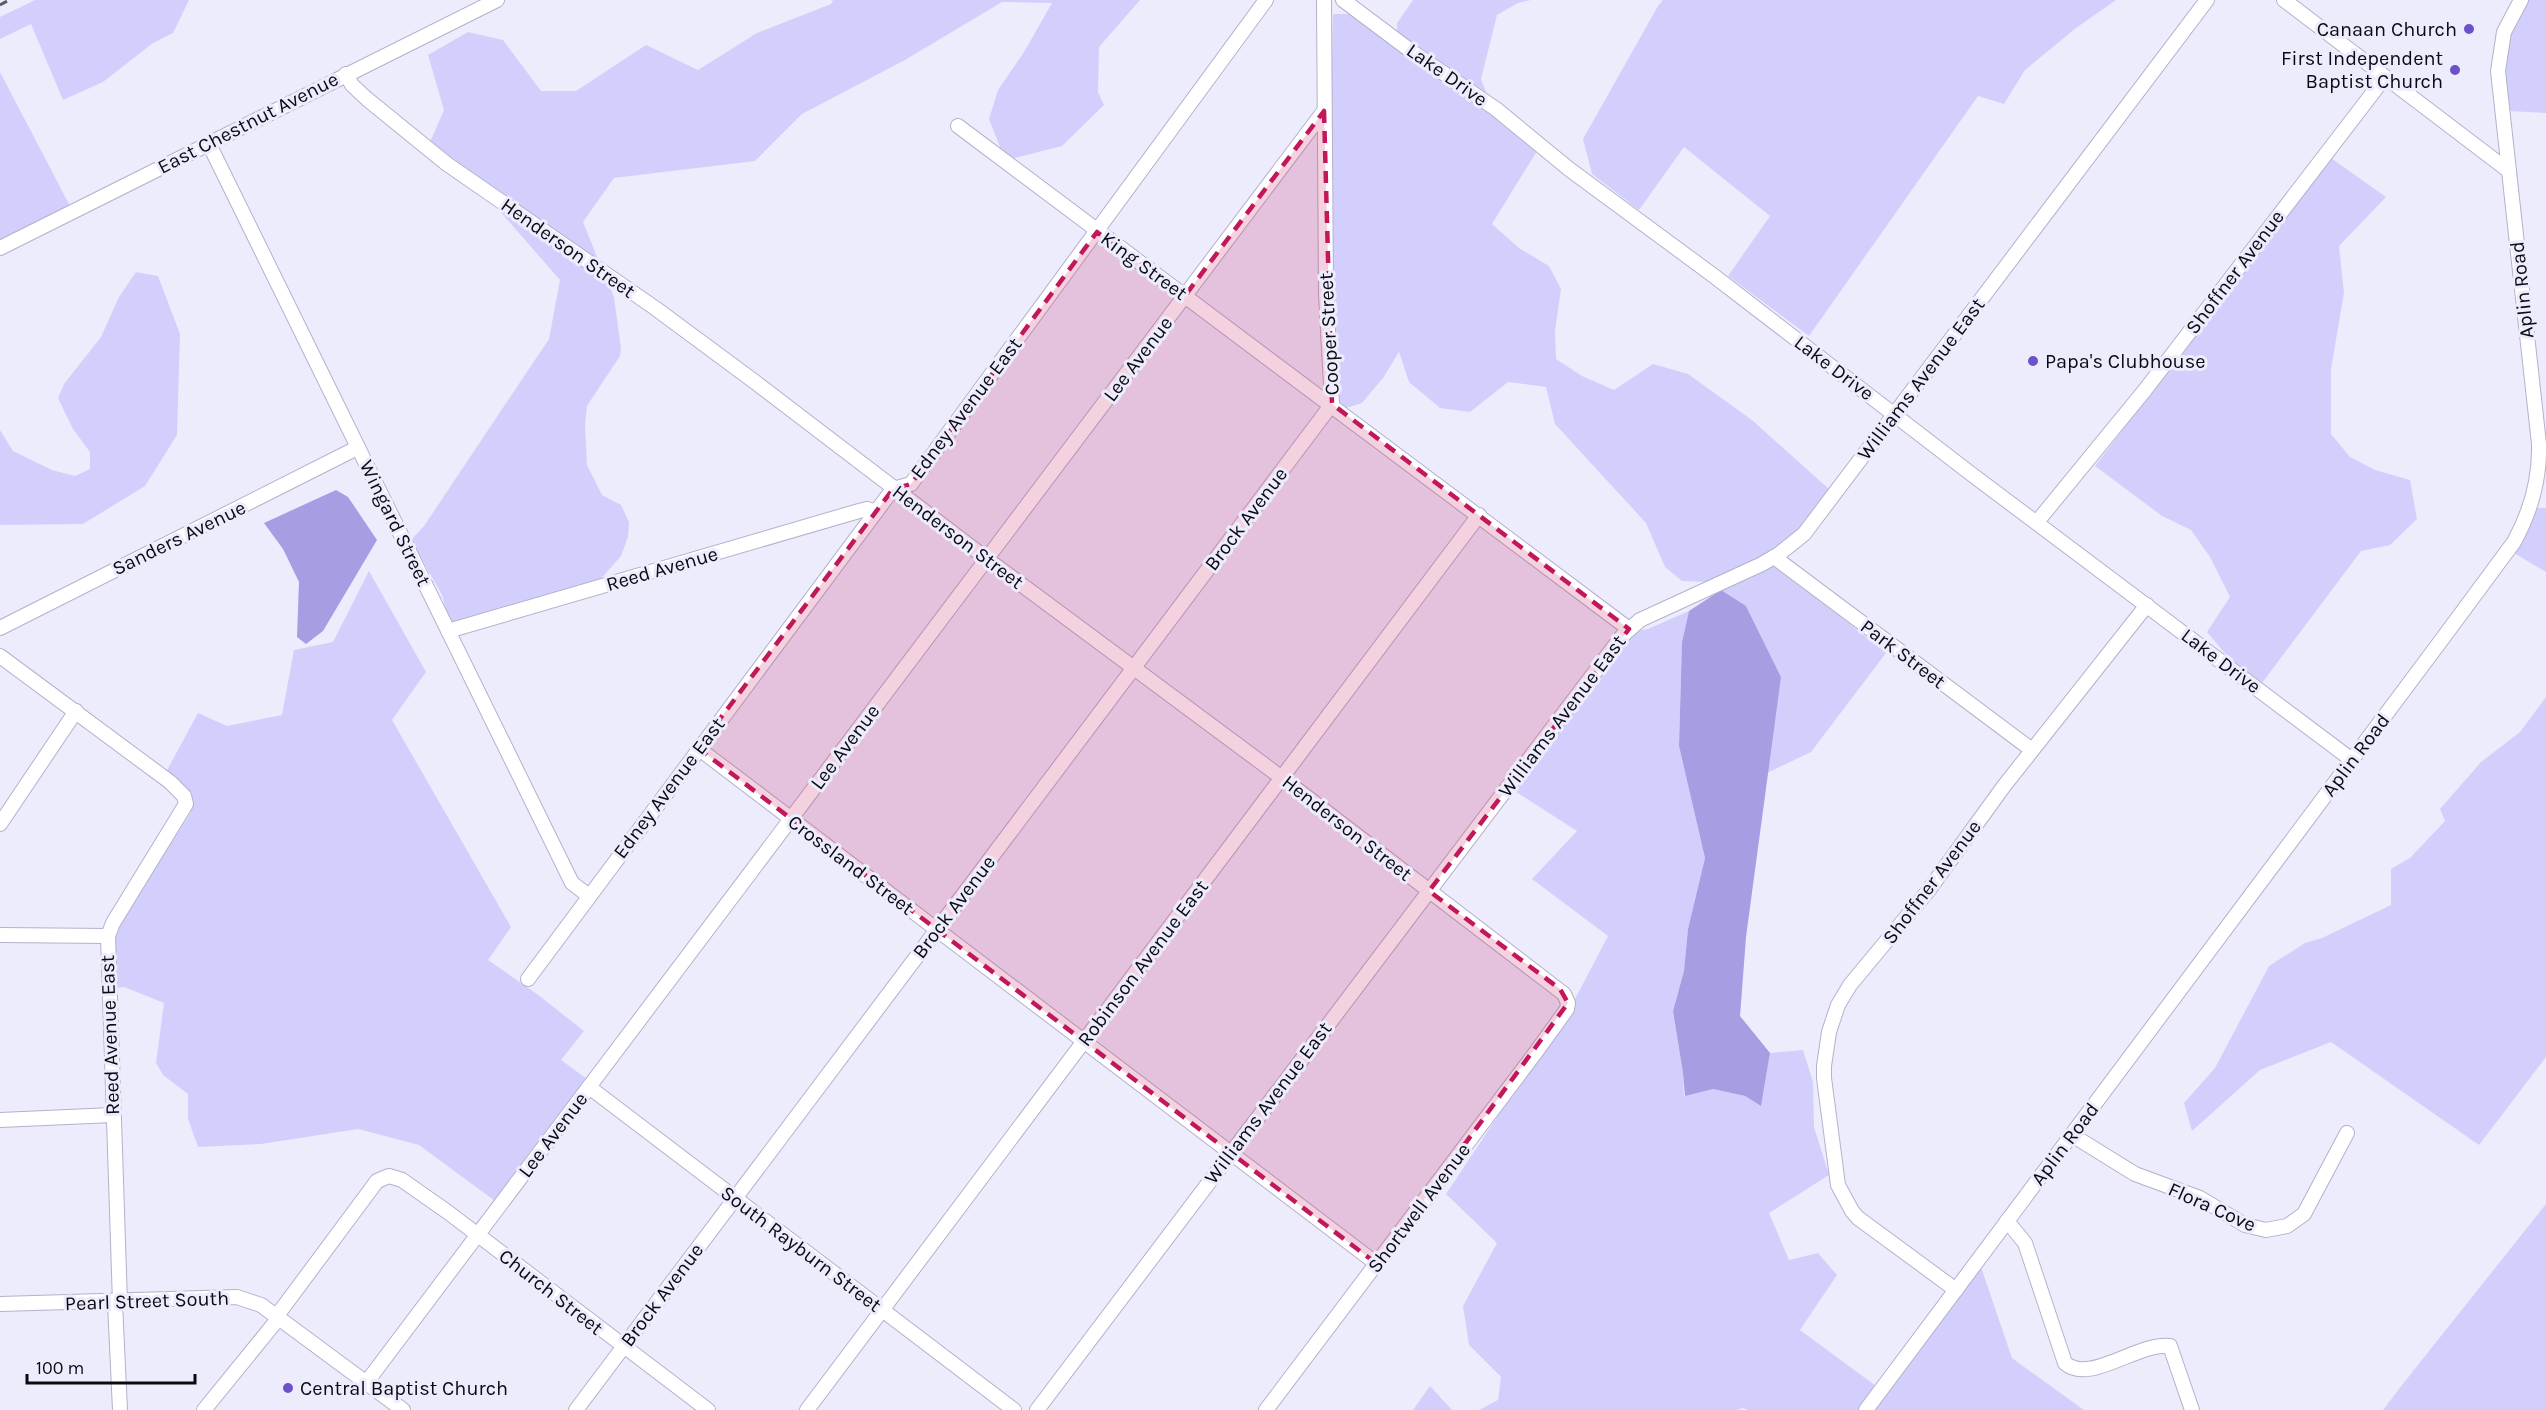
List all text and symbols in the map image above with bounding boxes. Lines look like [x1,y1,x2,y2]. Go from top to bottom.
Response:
place label: Canaan Church [2317,18,2457,41]
marker: Canaan Church [2462,22,2476,36]
street label: Lake Drive [1402,39,1492,111]
place label: First Independent Baptist Church [2281,47,2443,93]
marker: First Independent Baptist Church [2448,63,2462,77]
street label: East Chestnut Avenue [154,67,342,179]
street label: Henderson Street [497,193,640,303]
street label: Shoffner Avenue [2181,206,2289,338]
street label: King Street [1096,227,1192,305]
street label: Aplin Road [2505,240,2539,340]
street label: Cooper Street [1314,272,1344,396]
street label: Williams Avenue East [1853,293,1990,465]
street label: Lee Avenue [1099,312,1177,406]
street label: Lake Drive [1790,331,1878,405]
street label: Edney Avenue East [906,333,1027,483]
place label: Papa's Clubhouse [2045,350,2205,373]
marker: Papa's Clubhouse [2026,354,2040,368]
street label: Wingard Street [355,456,436,590]
street label: Brock Avenue [1200,463,1292,575]
street label: Henderson Street [888,480,1028,594]
street label: Sanders Avenue [109,496,249,580]
street label: Reed Avenue [603,542,721,596]
street label: Park Street [1856,615,1950,694]
street label: Lake Drive [2177,624,2265,698]
street label: Williams Avenue East [1494,630,1631,802]
street label: Lee Avenue [806,700,884,794]
street label: Aplin Road [2317,709,2395,801]
street label: Edney Avenue East [609,713,730,863]
street label: Henderson Street [1278,770,1417,886]
street label: Crossland Street [784,810,919,920]
street label: Shoffner Avenue [1878,816,1986,948]
street label: Brock Avenue [908,851,1000,963]
street label: Robinson Avenue East [1073,875,1213,1051]
street label: Reed Avenue East [96,954,124,1115]
street label: Williams Avenue East [1200,1017,1337,1189]
street label: Lee Avenue [514,1088,592,1182]
street label: Aplin Road [2026,1098,2104,1190]
street label: Shortwell Avenue [1363,1139,1475,1277]
street label: Flora Cove [2165,1177,2259,1237]
street label: South Rayburn Street [716,1181,886,1317]
street label: Brock Avenue [616,1239,708,1351]
street label: Church Street [494,1244,608,1340]
street label: Pearl Street South [64,1287,230,1315]
scale bar [27,1347,195,1385]
text: 100 m [36,1357,84,1379]
place label: Central Baptist Church [300,1377,508,1400]
marker: Central Baptist Church [281,1381,295,1395]

